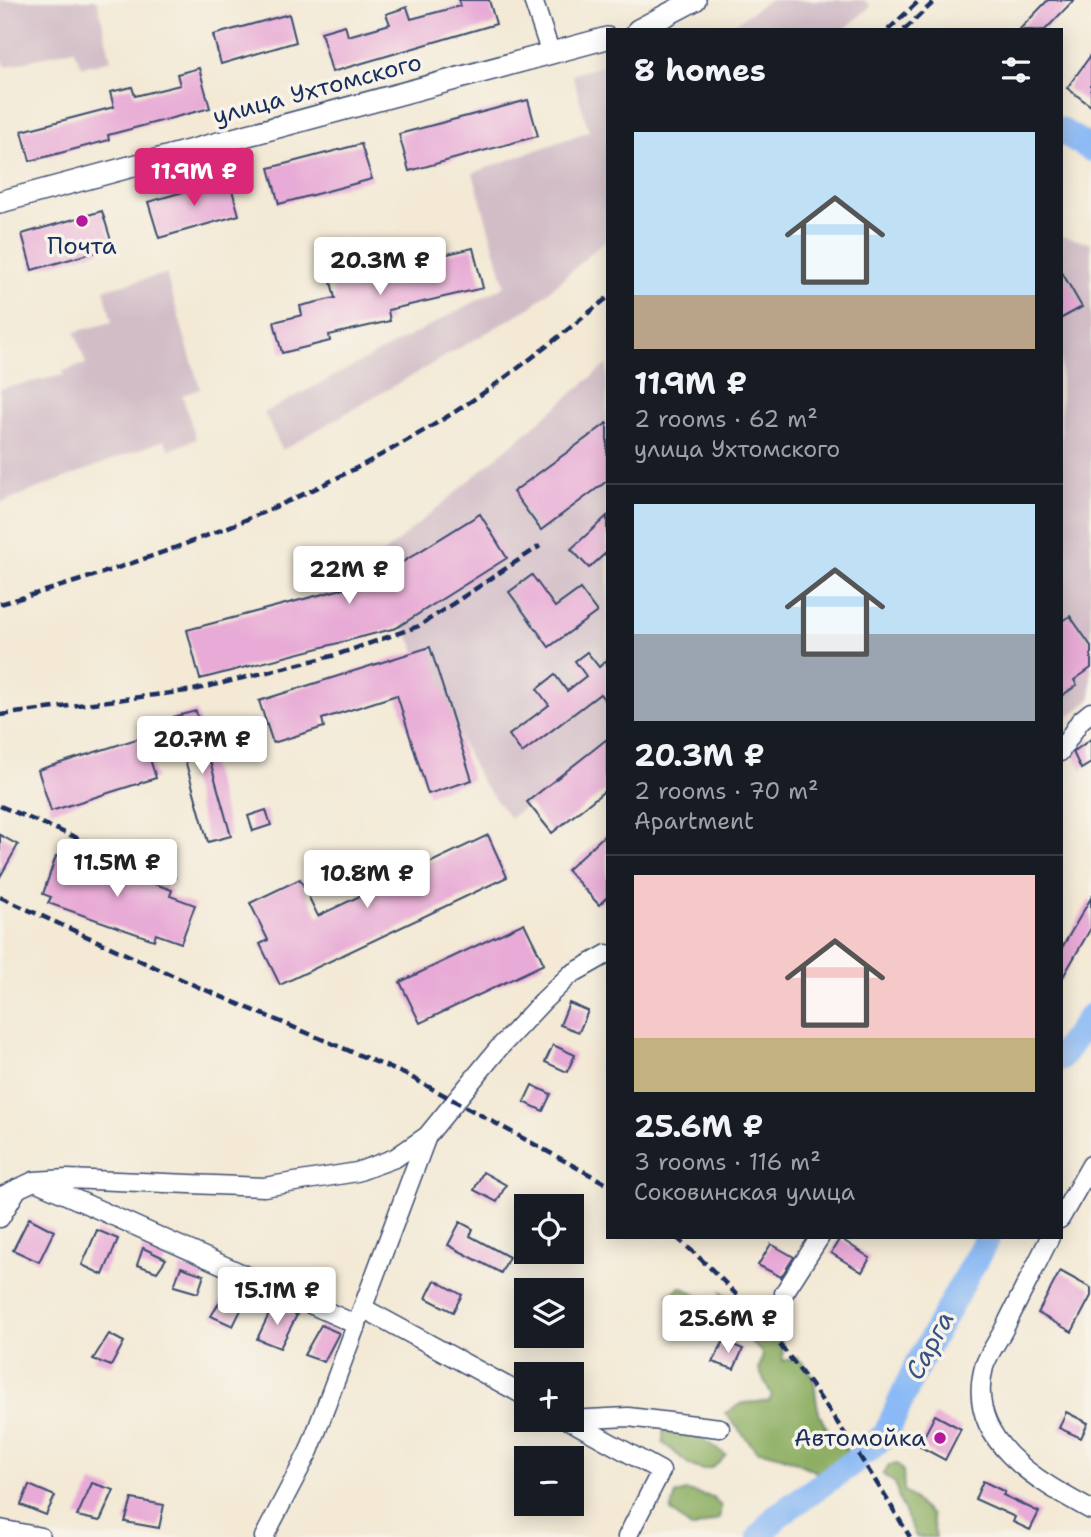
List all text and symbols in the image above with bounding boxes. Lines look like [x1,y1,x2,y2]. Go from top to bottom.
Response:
street label: улица Ухтомского [209,46,425,132]
text: 8 homes [634,50,766,91]
icon: filters [997,51,1035,89]
pin: 11.9M ₽ [129,148,259,208]
text: 11.9M ₽ [151,156,237,186]
icon: home [772,177,898,303]
marker: Почта [74,213,90,229]
place label: Почта [47,230,117,262]
pin: 20.3M ₽ [315,238,445,297]
text: 20.3M ₽ [330,245,430,275]
text: 11.9M ₽ [634,363,747,404]
text: 2 rooms · 62 m² [634,404,818,434]
text: улица Ухтомского [634,434,840,464]
pin: 22M ₽ [300,546,398,606]
icon: home [772,549,898,675]
text: 22M ₽ [309,554,389,584]
pin: 20.7M ₽ [137,716,267,776]
text: 20.7M ₽ [153,724,251,754]
text: 20.3M ₽ [634,735,765,776]
text: 2 rooms · 70 m² [634,776,819,806]
text: Apartment [634,806,754,836]
pin: 11.5M ₽ [52,839,182,899]
text: 11.5M ₽ [73,847,161,877]
pin: 10.8M ₽ [302,850,432,910]
text: 10.8M ₽ [320,858,414,888]
icon: home [772,920,898,1046]
text: 25.6M ₽ [634,1106,764,1147]
text: 3 rooms · 116 m² [634,1147,821,1177]
text: Соковинская улица [634,1177,855,1207]
map controls [514,1194,584,1516]
button: locate [514,1194,584,1264]
pin: 15.1M ₽ [212,1268,342,1327]
text: 15.1M ₽ [234,1275,320,1305]
button: layers [514,1278,584,1348]
pin: 25.6M ₽ [663,1296,793,1355]
text: 25.6M ₽ [678,1303,778,1333]
water label: Сарга [896,1305,962,1385]
button: + [514,1362,584,1432]
place label: Автомойка [794,1422,926,1454]
marker: Автомойка [932,1430,948,1446]
button: − [514,1446,584,1516]

